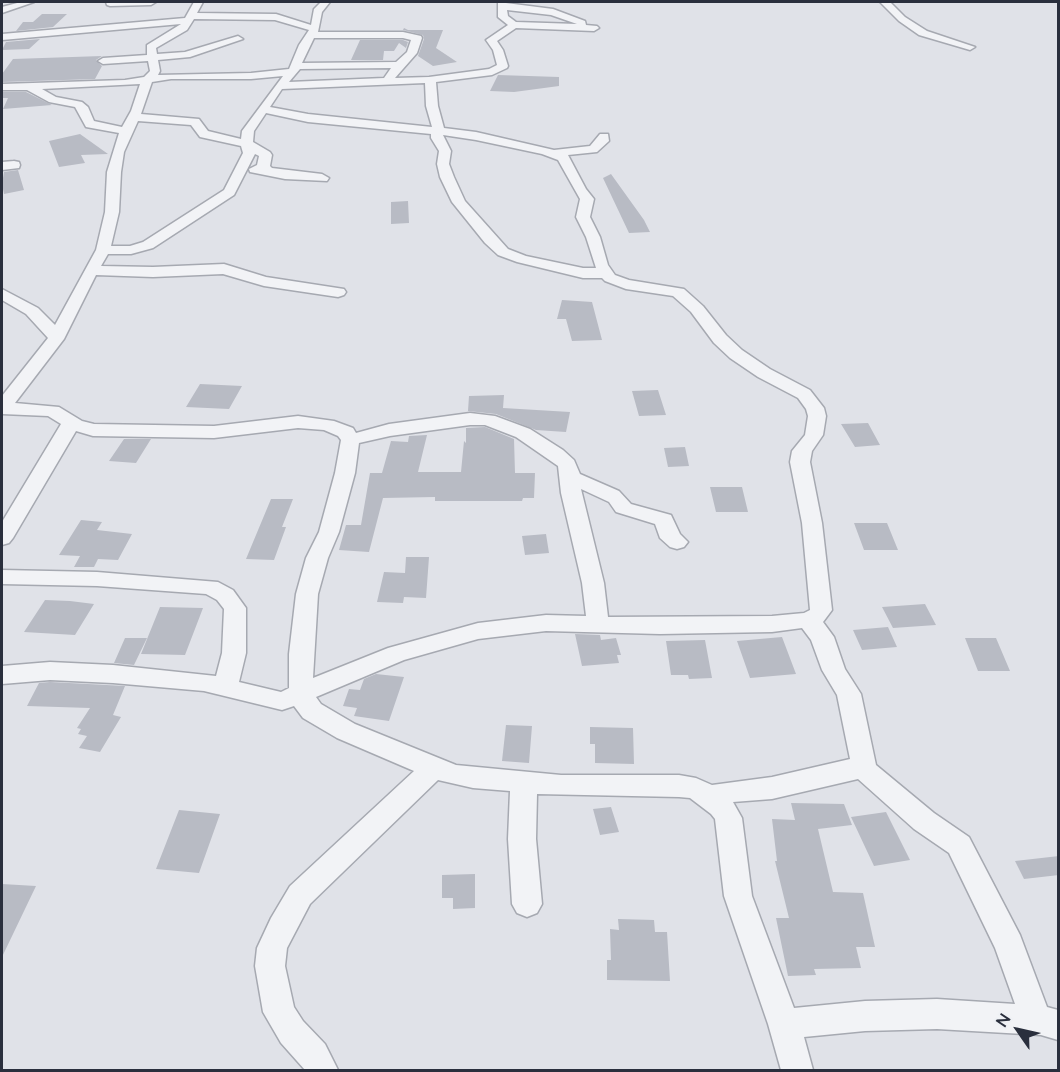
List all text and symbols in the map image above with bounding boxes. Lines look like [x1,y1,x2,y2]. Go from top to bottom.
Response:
north arrow [988,1000,1048,1060]
text: N [991,1009,1014,1030]

